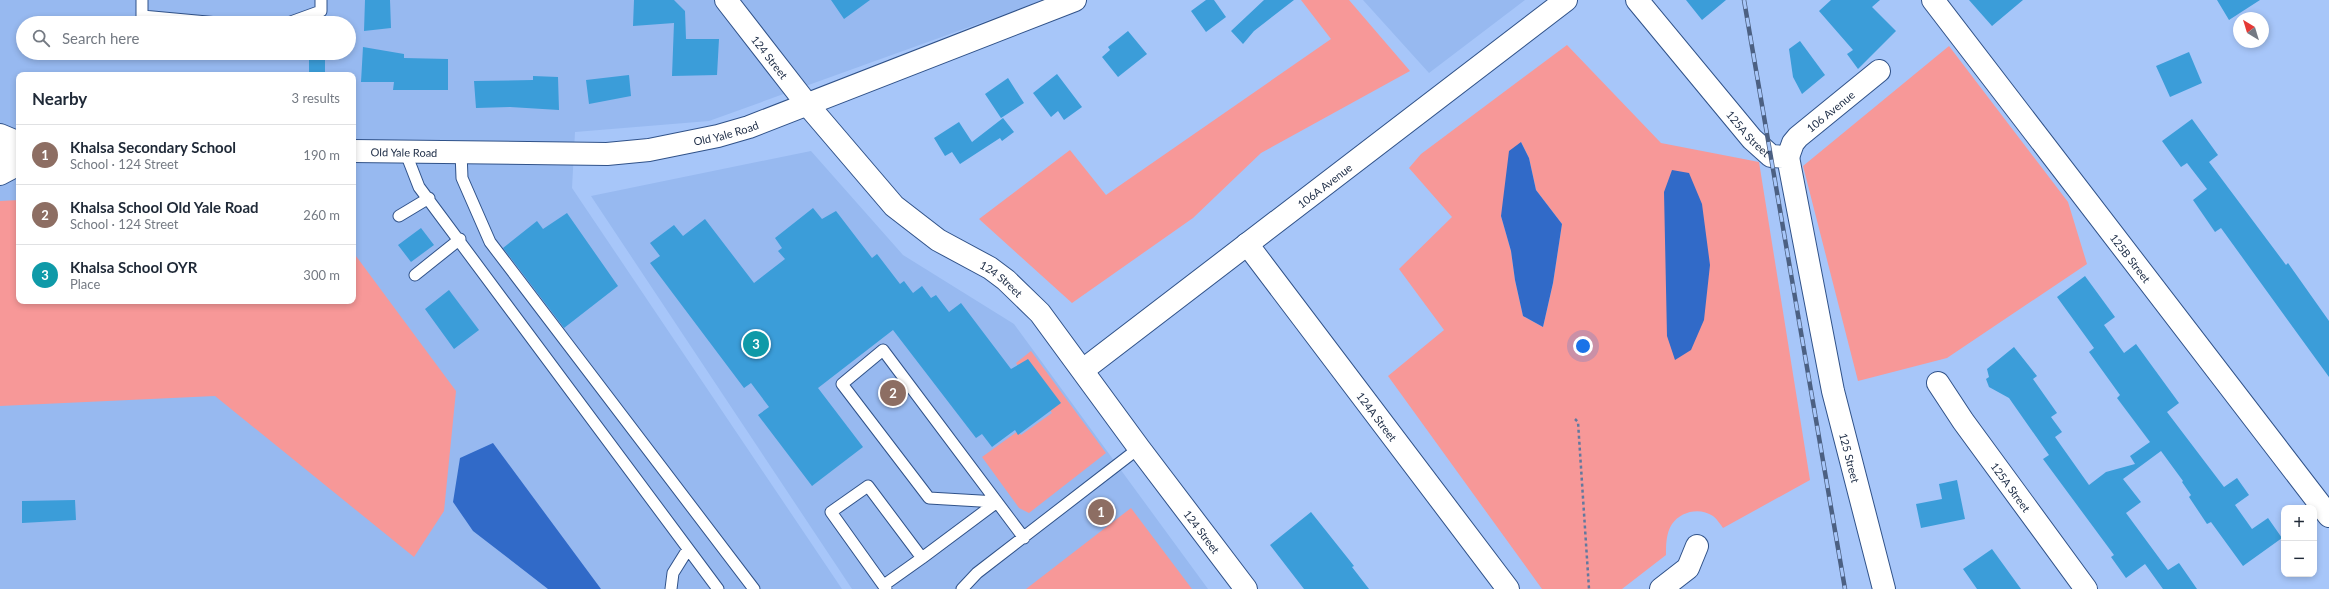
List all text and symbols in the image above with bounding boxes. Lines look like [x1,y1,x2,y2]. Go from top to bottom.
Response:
north arrow [2233,12,2269,48]
search box [16,16,356,60]
icon: search [30,27,52,49]
text: Search here [62,29,139,47]
street label: 124 Street [749,33,791,81]
street label: 106 Avenue [1803,87,1857,134]
text: Nearby [32,88,87,109]
text: 3 results [292,90,340,106]
street label: 125A Street [1724,108,1773,159]
street label: Old Yale Road [692,118,760,147]
text: Khalsa Secondary School [70,138,236,156]
street label: Old Yale Road [371,145,437,158]
text: 1 [41,147,49,163]
text: 190 m [303,147,340,163]
text: School · 124 Street [70,156,179,172]
street label: 106A Avenue [1295,160,1354,210]
text: Khalsa School Old Yale Road [70,198,259,216]
text: 2 [41,207,49,223]
text: 260 m [303,207,340,223]
text: School · 124 Street [70,216,179,232]
street label: 125B Street [2108,231,2154,285]
text: Khalsa School OYR [70,258,197,276]
street label: 124 Street [978,258,1026,299]
text: 3 [41,267,49,283]
text: 300 m [303,267,340,283]
text: Place [70,276,100,292]
pin: 3 [743,329,769,359]
your location [1573,336,1593,356]
pin: 2 [880,378,906,408]
street label: 124A Street [1355,389,1400,443]
street label: 125 Street [1837,431,1863,484]
street label: 125A Street [1989,459,2034,514]
pin: 1 [1088,497,1114,527]
map controls [2281,505,2317,577]
button: + [2281,505,2317,541]
street label: 124 Street [1182,507,1223,556]
button: − [2281,541,2317,577]

